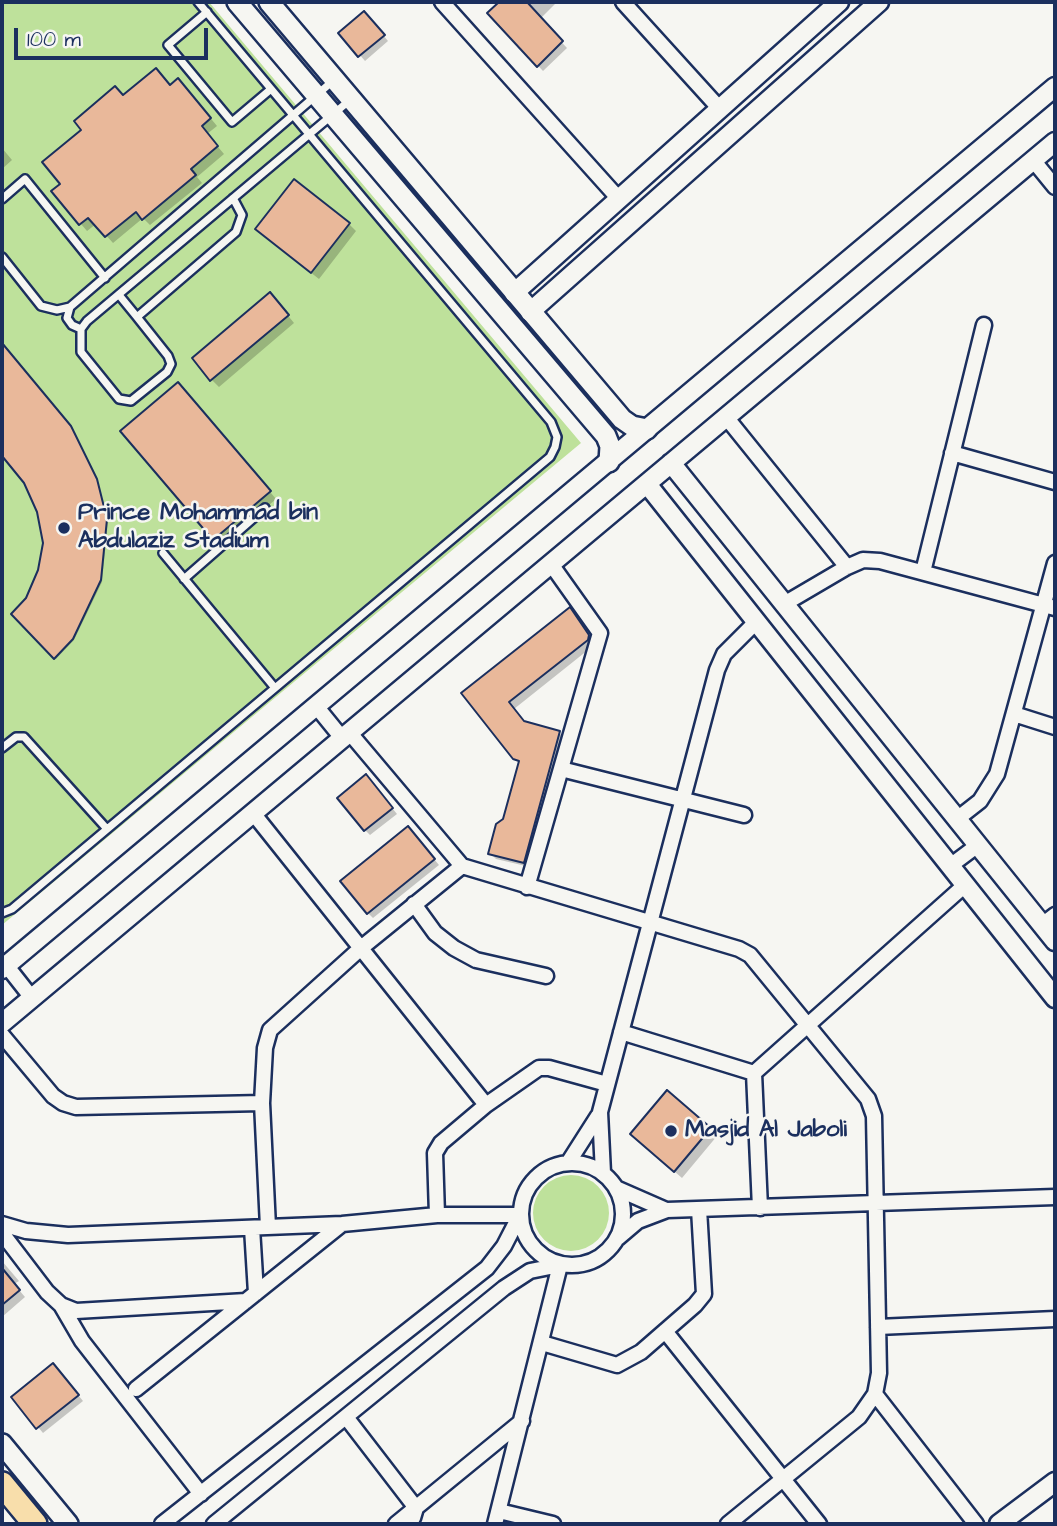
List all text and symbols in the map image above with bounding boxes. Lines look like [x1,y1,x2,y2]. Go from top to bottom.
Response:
scale bar [18,14,212,58]
text: 100 m [27,25,81,54]
place label: Prince Mohammad bin Abdulaziz Stadium [78,500,318,556]
marker: Prince Mohammad bin Abdulaziz Stadium [56,520,72,536]
place label: Masjid Al Jaboli [685,1117,847,1145]
marker: Masjid Al Jaboli [663,1123,679,1139]

